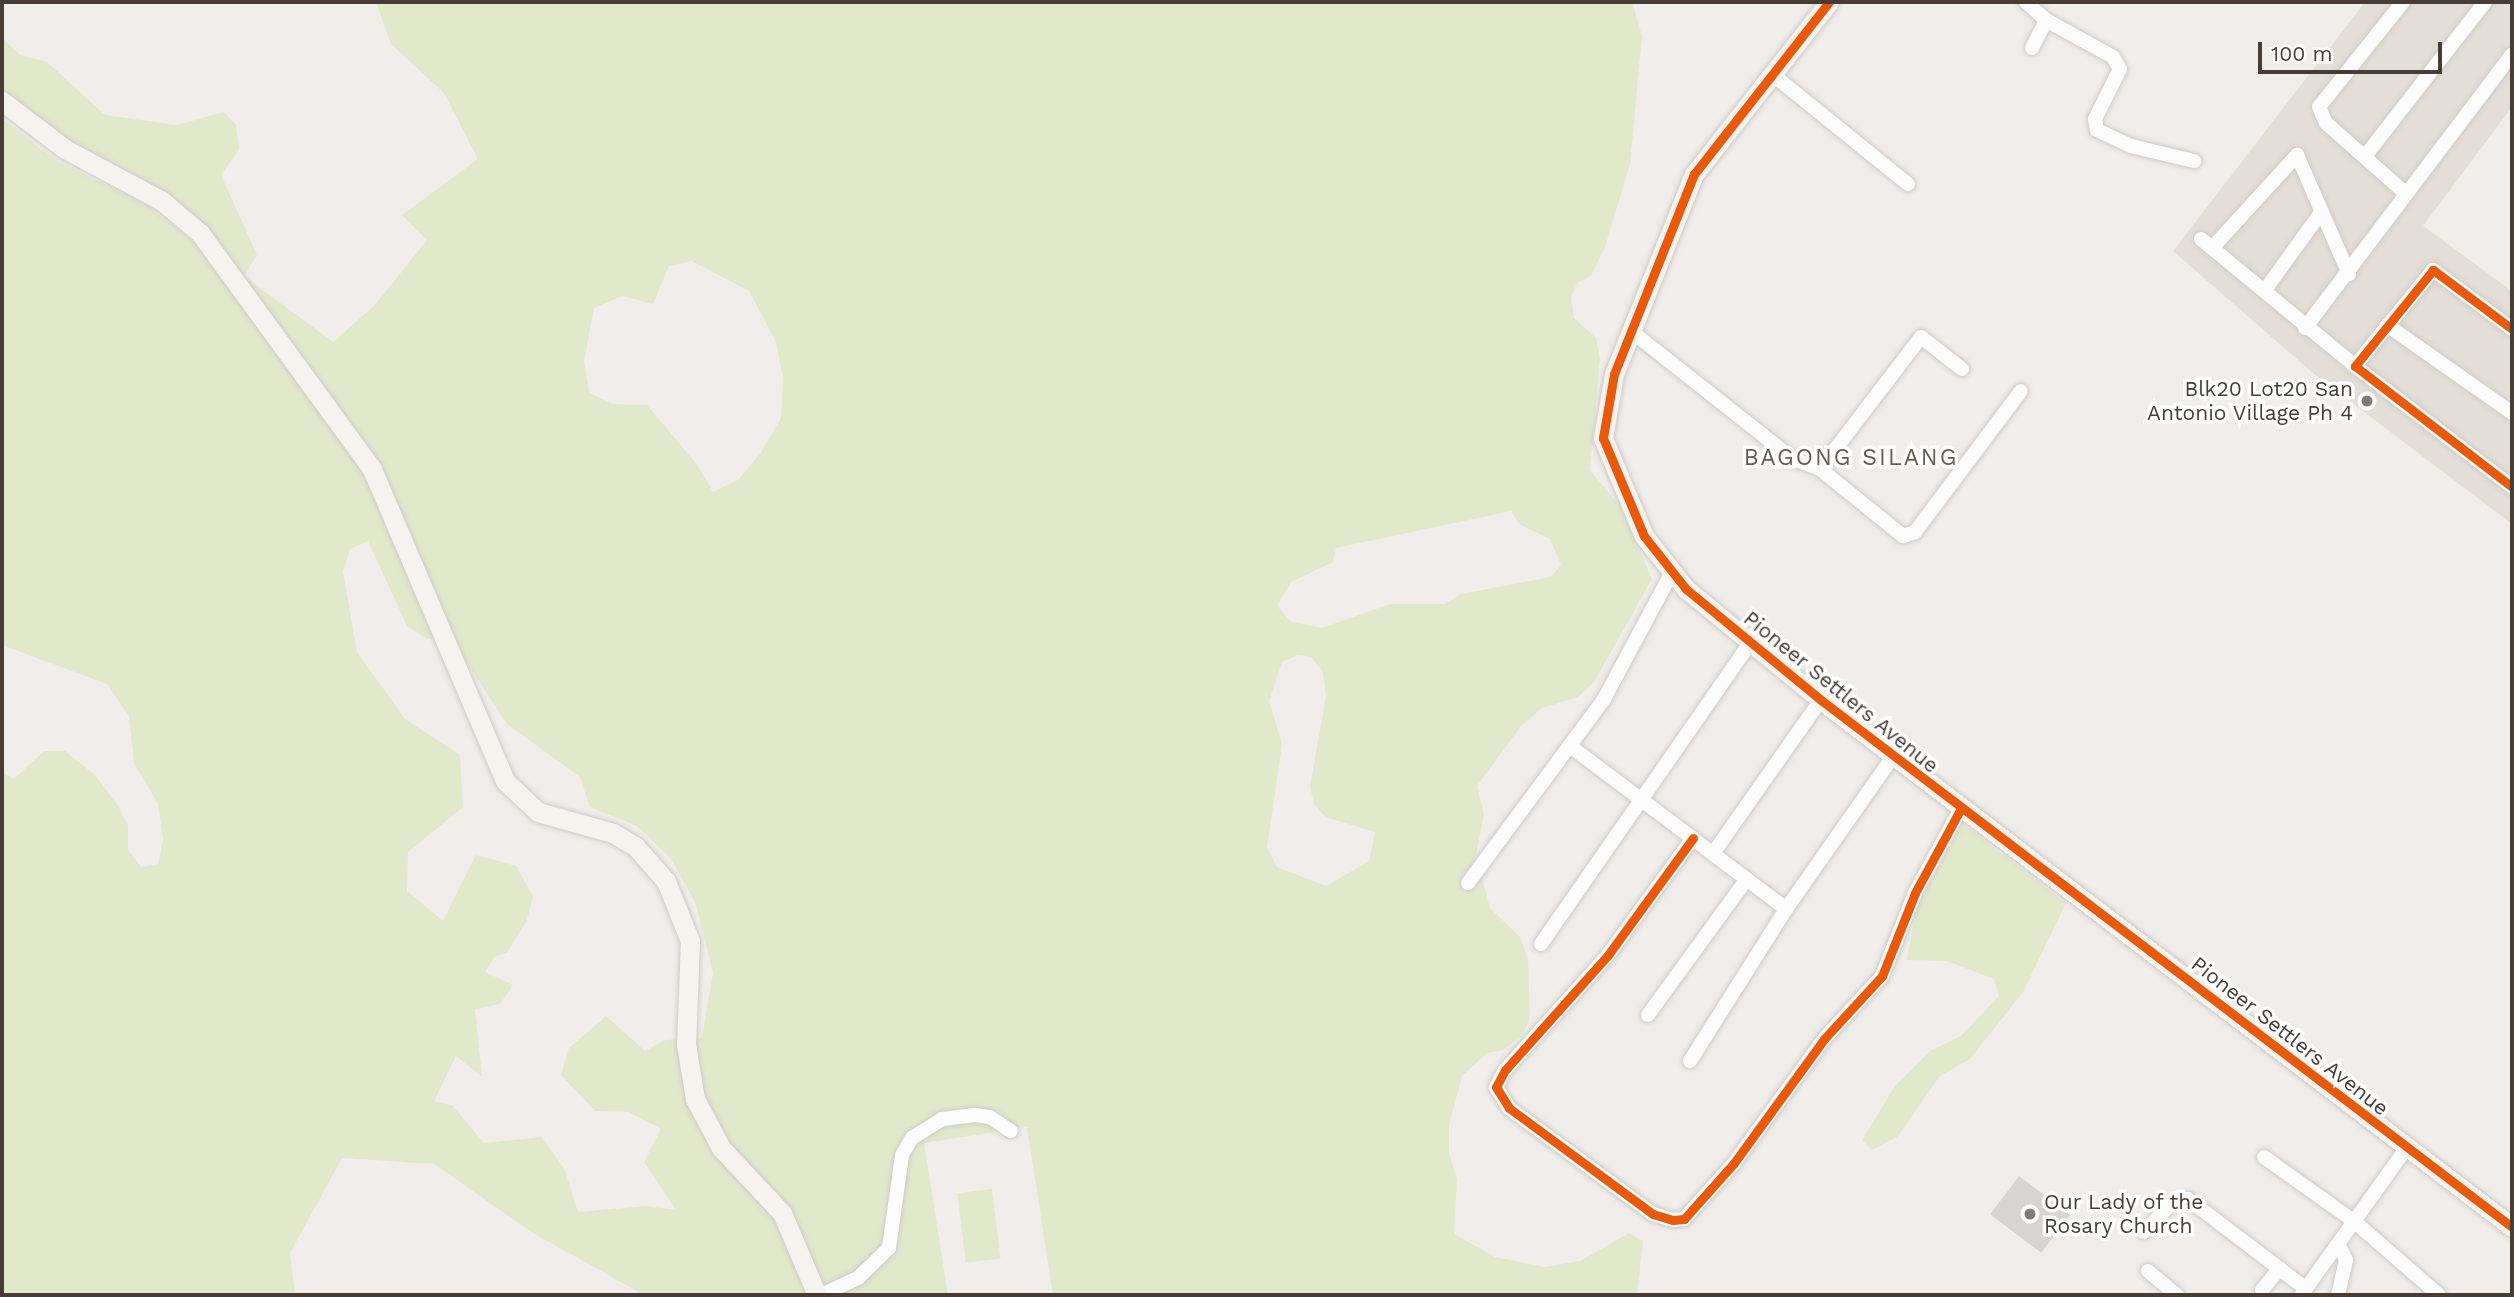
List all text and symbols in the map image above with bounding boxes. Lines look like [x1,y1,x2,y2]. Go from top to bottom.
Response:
scale bar [2262,28,2446,72]
text: 100 m [2271,41,2333,66]
place label: Blk20 Lot20 San Antonio Village Ph 4 [2146,376,2353,426]
marker: Blk20 Lot20 San Antonio Village Ph 4 [2359,393,2375,409]
district label: BAGONG SILANG [1745,444,1957,472]
street label: Pioneer Settlers Avenue [1738,605,1944,779]
street label: Pioneer Settlers Avenue [2186,951,2394,1121]
place label: Our Lady of the Rosary Church [2044,1189,2206,1239]
marker: Our Lady of the Rosary Church [2022,1206,2038,1222]

